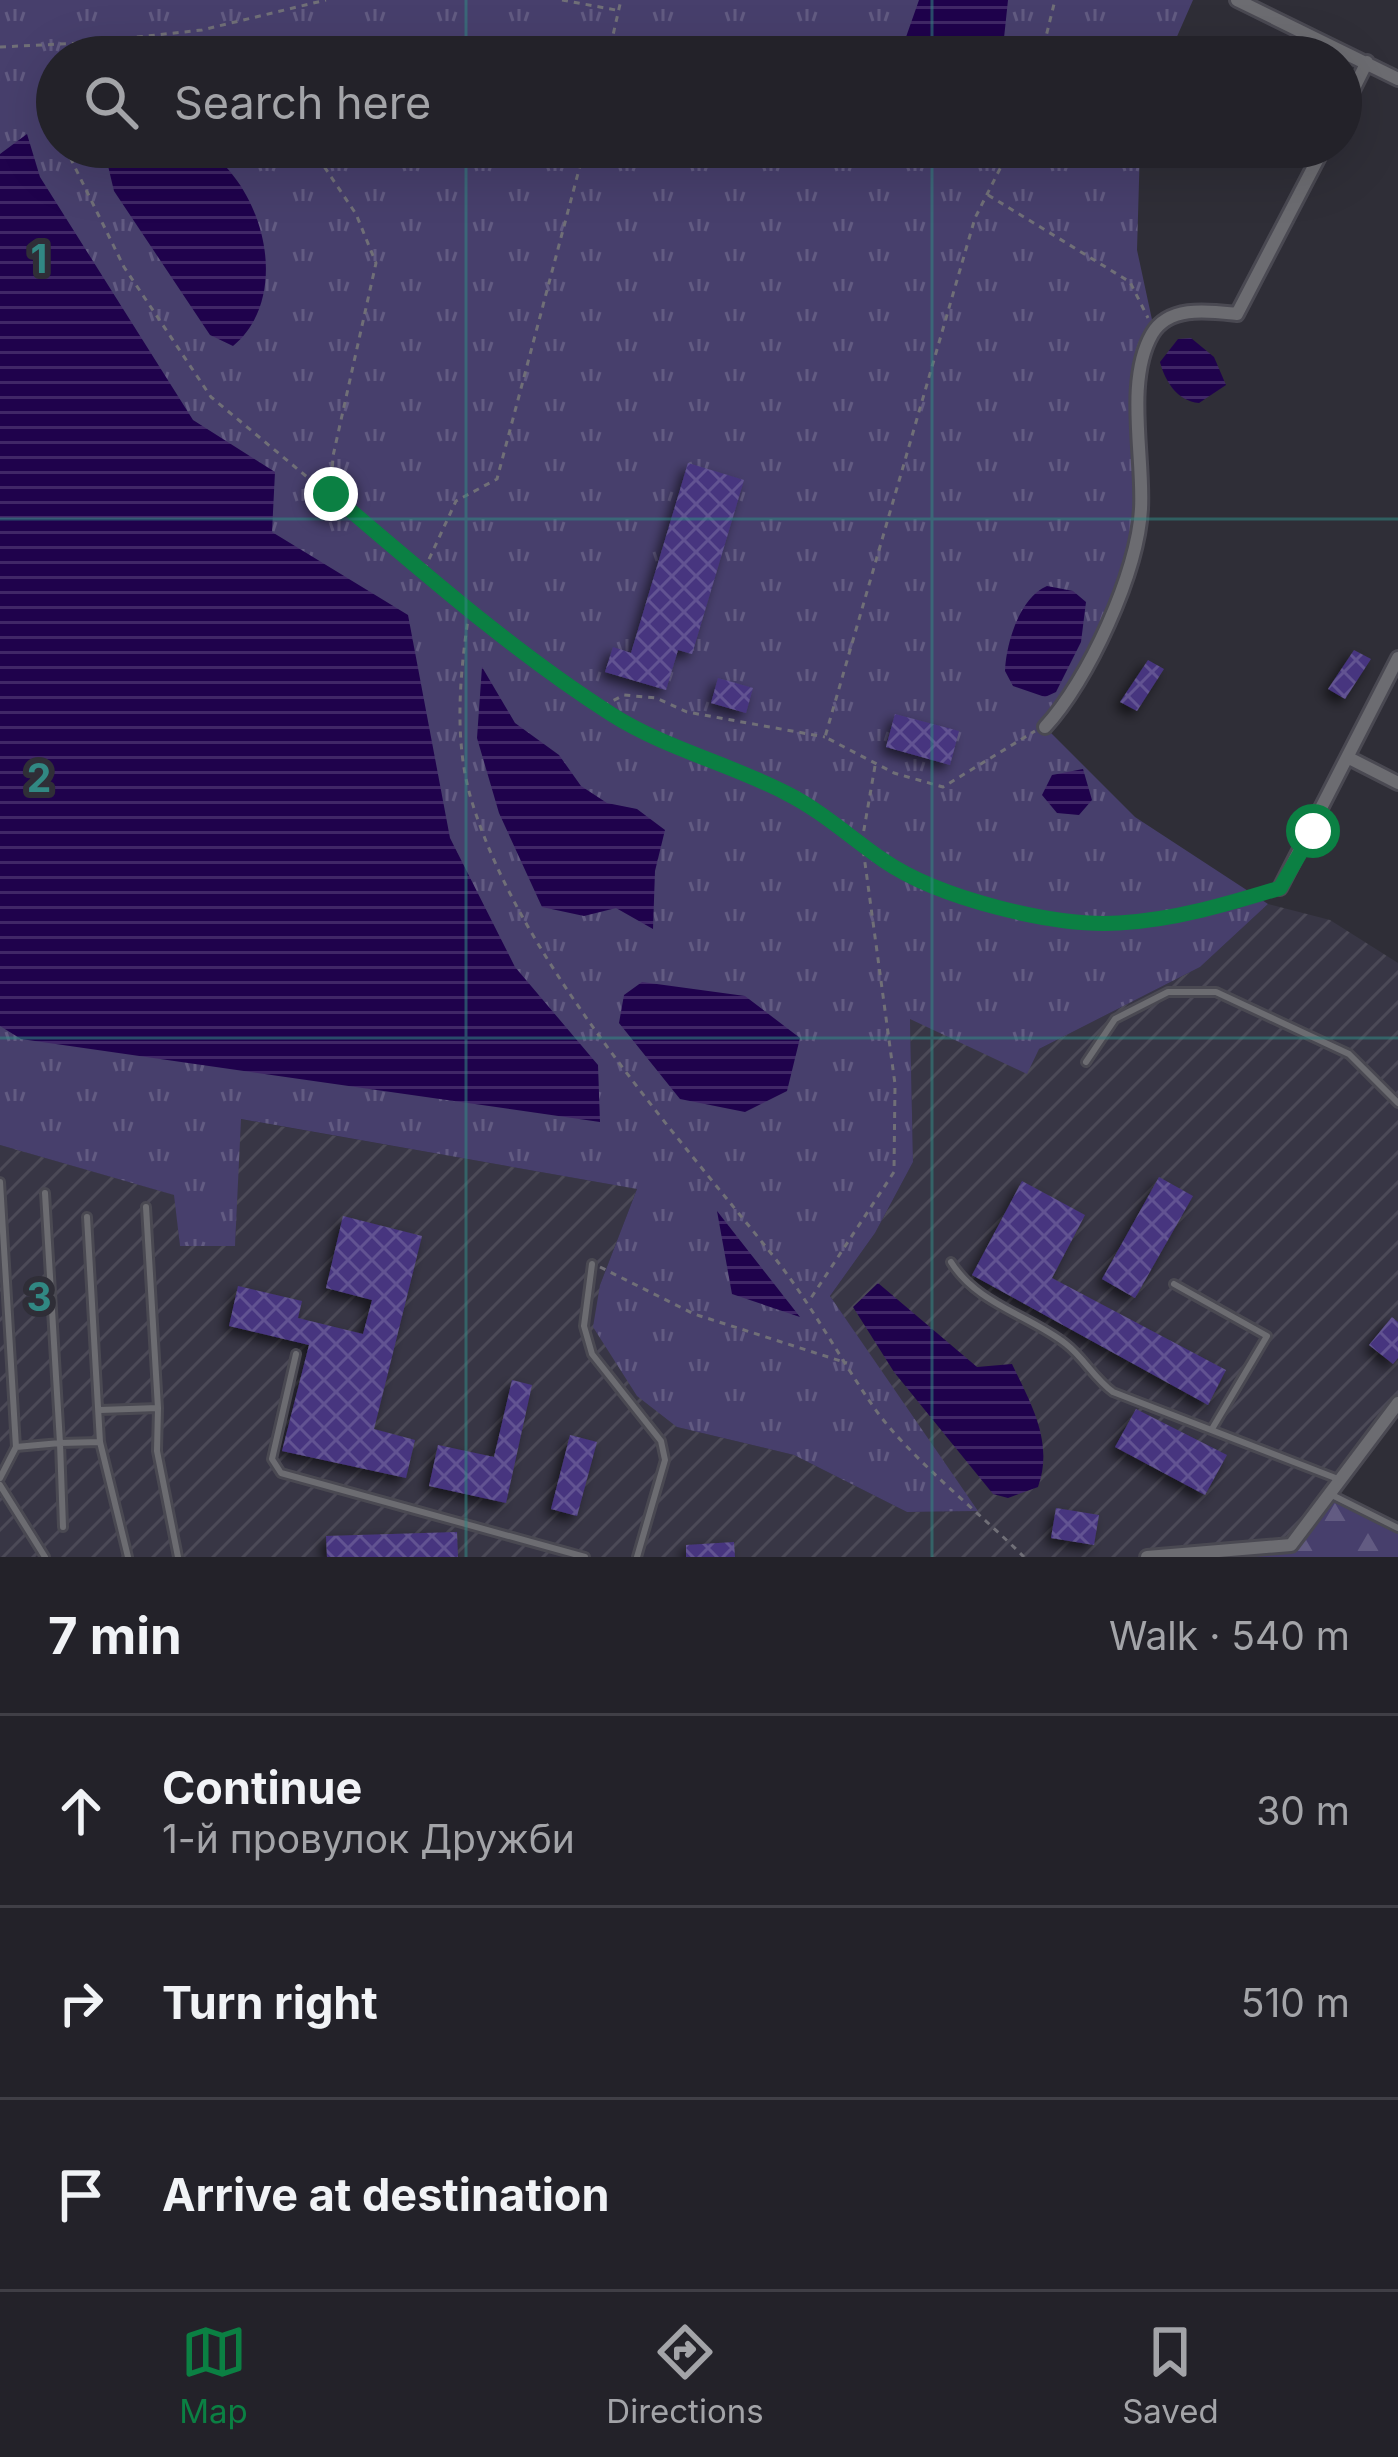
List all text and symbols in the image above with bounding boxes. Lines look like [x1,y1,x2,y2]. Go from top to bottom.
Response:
search box [36,36,1362,168]
icon: search [78,69,144,135]
text: Search here [174,75,431,130]
text: 1 [31,235,47,282]
route end [304,467,358,521]
text: 2 [27,754,51,801]
route start [1286,804,1340,858]
text: 3 [26,1273,52,1320]
text: 7 min [48,1605,182,1666]
text: Walk · 540 m [1109,1612,1350,1659]
text: Continue [162,1760,362,1815]
icon: ahead [48,1778,114,1844]
text: 30 m [1256,1787,1350,1834]
text: 1-й провулок Дружби [162,1815,575,1862]
icon: right [48,1970,114,2036]
text: Turn right [162,1975,378,2030]
text: 510 m [1241,1979,1350,2026]
icon: arrive [48,2162,114,2228]
text: Arrive at destination [162,2167,609,2222]
tab: Map [179,2319,248,2431]
tab: Directions [606,2319,764,2431]
tab: Saved [1122,2319,1219,2431]

